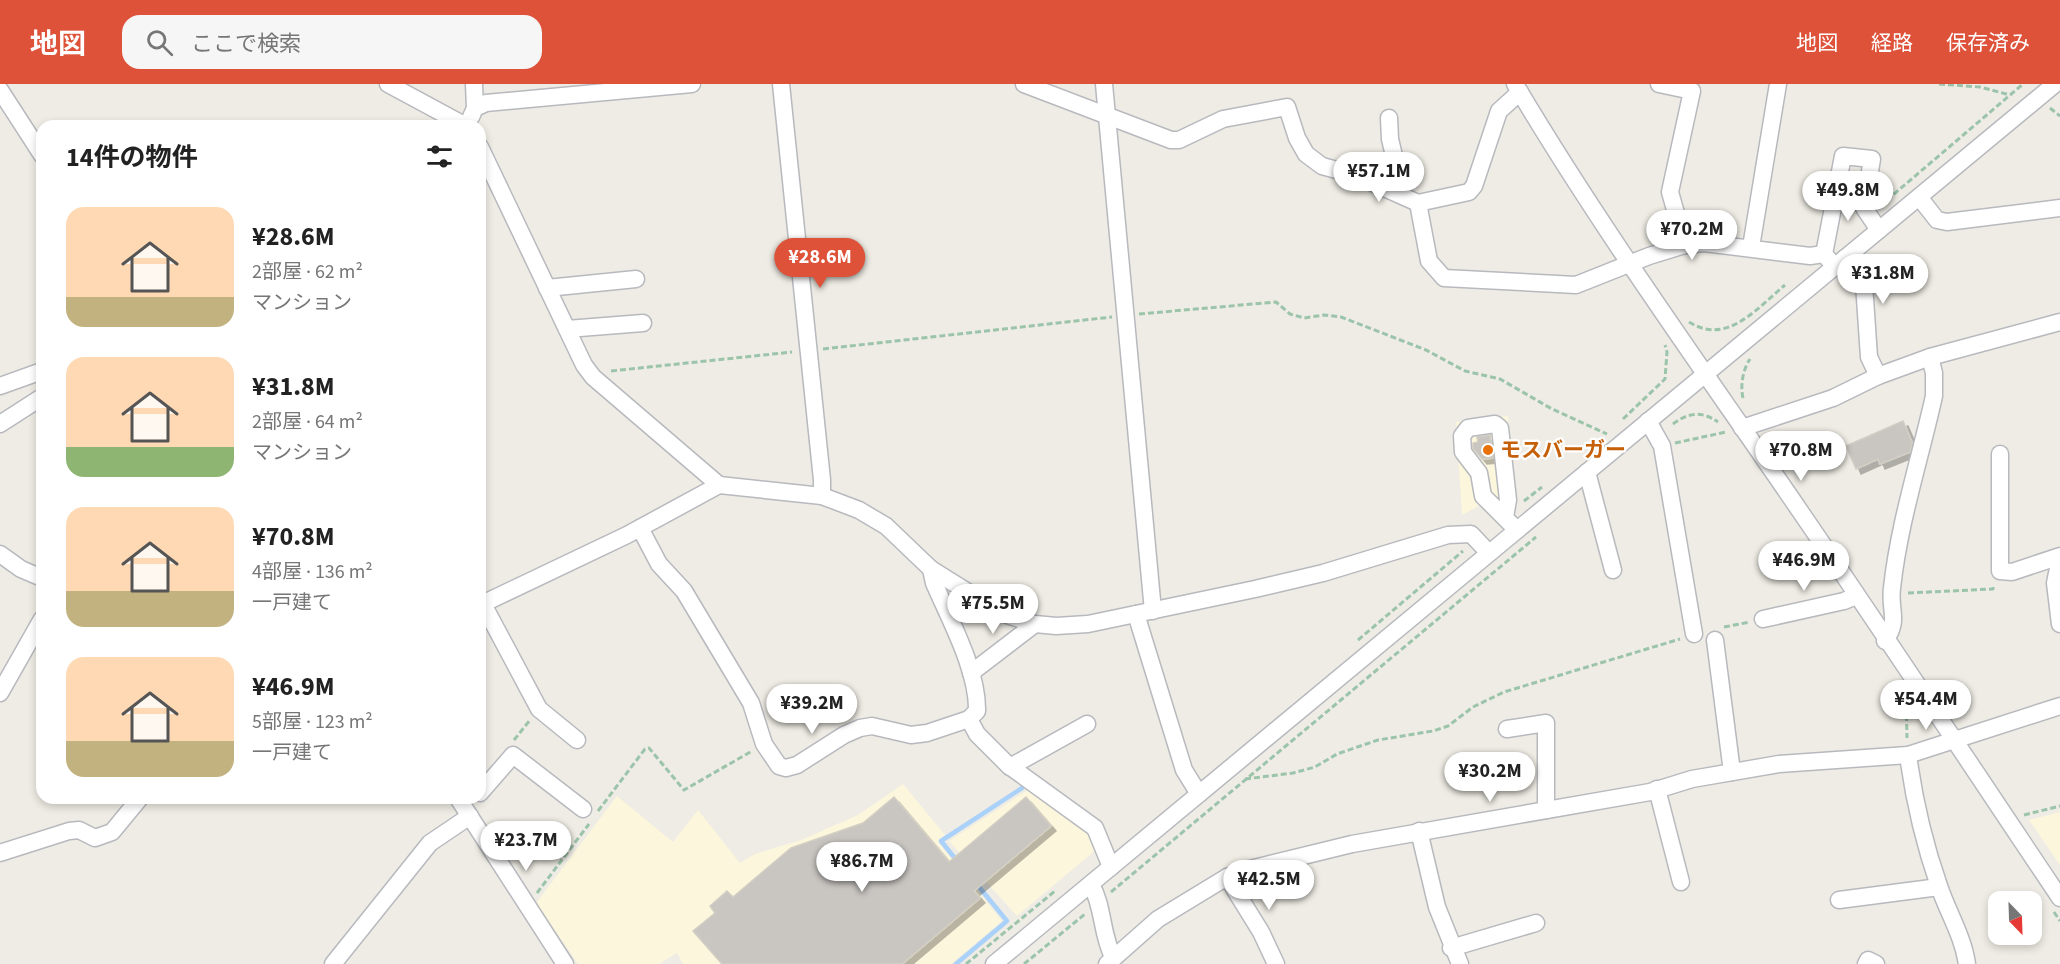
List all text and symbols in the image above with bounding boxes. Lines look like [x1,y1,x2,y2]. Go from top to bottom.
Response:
search box [122,15,542,69]
text: 地図 [30,24,86,64]
icon: search [143,26,176,59]
text: ここで検索 [191,28,301,60]
text: 地図 [1796,28,1838,58]
text: 経路 [1871,28,1913,58]
text: 保存済み [1946,28,2030,58]
text: 14件の物件 [66,139,197,176]
icon: filters [423,140,456,173]
pin: ¥57.1M [1330,152,1428,203]
text: ¥57.1M [1347,157,1411,185]
pin: ¥49.8M [1799,171,1897,222]
text: ¥49.8M [1816,176,1880,204]
pin: ¥70.2M [1643,210,1741,261]
text: ¥70.2M [1660,215,1724,243]
text: ¥28.6M [252,218,335,255]
icon: home [114,231,186,303]
pin: ¥28.6M [771,238,869,289]
text: ¥28.6M [788,243,852,271]
pin: ¥31.8M [1834,254,1932,305]
text: 2部屋 · 62 m² [252,258,363,286]
text: ¥31.8M [1851,259,1915,287]
text: マンション [252,289,352,317]
text: ¥31.8M [252,368,335,405]
icon: home [114,381,186,453]
text: 2部屋 · 64 m² [252,408,363,436]
pin: ¥70.8M [1752,431,1850,482]
place label: モスバーガー [1500,435,1626,465]
text: ¥70.8M [1769,436,1833,464]
text: マンション [252,439,352,467]
marker: モスバーガー [1481,443,1495,457]
text: ¥70.8M [252,518,335,555]
icon: home [114,531,186,603]
pin: ¥46.9M [1755,541,1853,592]
text: ¥46.9M [1772,546,1836,574]
text: 4部屋 · 136 m² [252,558,373,586]
pin: ¥75.5M [944,584,1042,635]
text: 一戸建て [252,589,332,617]
text: ¥75.5M [961,589,1025,617]
text: ¥46.9M [252,668,335,705]
pin: ¥54.4M [1877,680,1975,731]
icon: home [114,681,186,753]
pin: ¥39.2M [763,684,861,735]
text: ¥54.4M [1894,685,1958,713]
text: ¥39.2M [780,689,844,717]
text: 5部屋 · 123 m² [252,708,373,736]
text: 一戸建て [252,739,332,767]
pin: ¥30.2M [1441,752,1539,803]
text: ¥30.2M [1458,757,1522,785]
pin: ¥23.7M [477,821,575,872]
text: ¥23.7M [494,826,558,854]
pin: ¥86.7M [813,842,911,893]
text: ¥86.7M [830,847,894,875]
pin: ¥42.5M [1220,860,1318,911]
text: ¥42.5M [1237,865,1301,893]
north arrow [1988,891,2042,945]
map controls [1988,891,2042,945]

